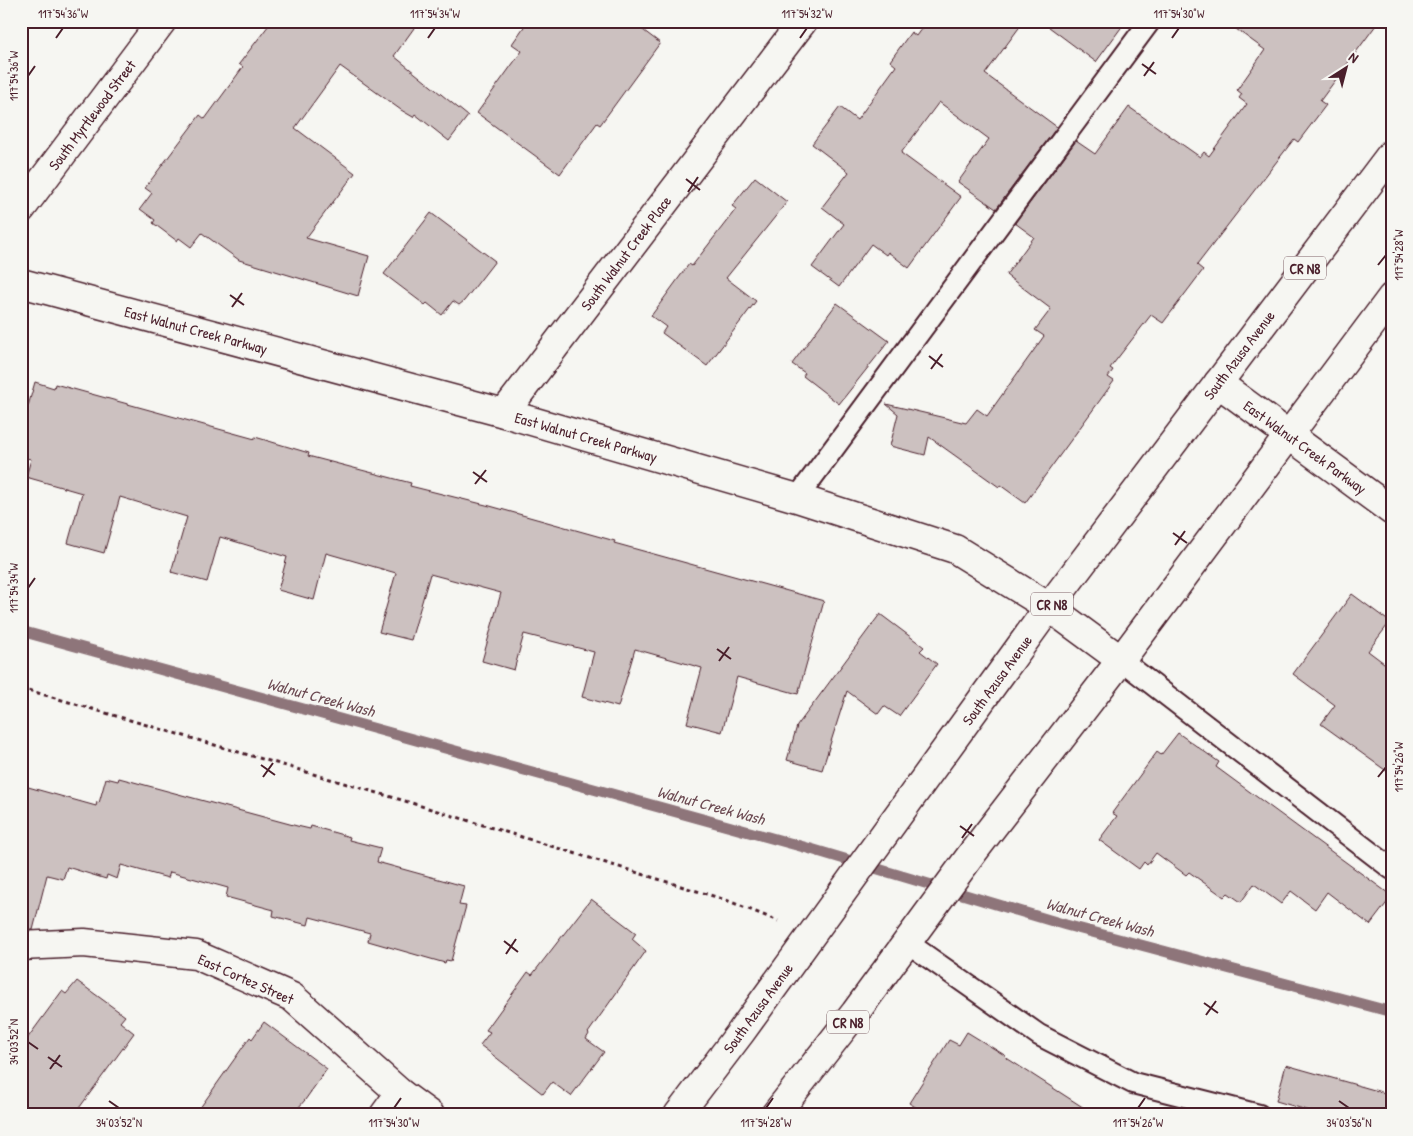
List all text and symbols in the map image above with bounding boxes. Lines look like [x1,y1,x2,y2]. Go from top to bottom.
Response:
text: 117°54'36"W [38,5,89,22]
text: 117°54'34"W [410,5,461,22]
text: 117°54'32"W [781,5,833,22]
text: 117°54'30"W [1154,5,1205,22]
north arrow [1320,42,1370,92]
text: N [1345,47,1363,67]
text: 117°54'36"W [5,50,22,101]
street label: South Myrtlewood Street [44,55,141,175]
street label: South Walnut Creek Place [576,191,676,315]
text: 117°54'28"W [1390,229,1407,280]
road number: CR N8 [1284,256,1326,280]
street label: East Walnut Creek Parkway [122,301,270,359]
street label: South Azusa Avenue [1198,306,1280,404]
street label: East Walnut Creek Parkway [1239,395,1371,499]
street label: East Walnut Creek Parkway [512,407,660,467]
text: 117°54'34"W [5,562,22,613]
road number: CR N8 [1031,592,1073,616]
street label: South Azusa Avenue [957,631,1037,729]
water label: Walnut Creek Wash [265,672,378,722]
text: 117°54'26"W [1390,741,1407,792]
water label: Walnut Creek Wash [655,780,768,830]
water label: Walnut Creek Wash [1044,892,1157,942]
street label: East Cortez Street [195,948,298,1010]
street label: South Azusa Avenue [718,959,798,1057]
road number: CR N8 [827,1010,869,1034]
text: 34°03'52"N [5,1019,22,1065]
text: 34°03'52"N [96,1114,142,1131]
text: 117°54'30"W [369,1114,420,1131]
text: 117°54'28"W [741,1114,792,1131]
text: 117°54'26"W [1113,1114,1164,1131]
text: 34°03'56"N [1326,1114,1372,1131]

